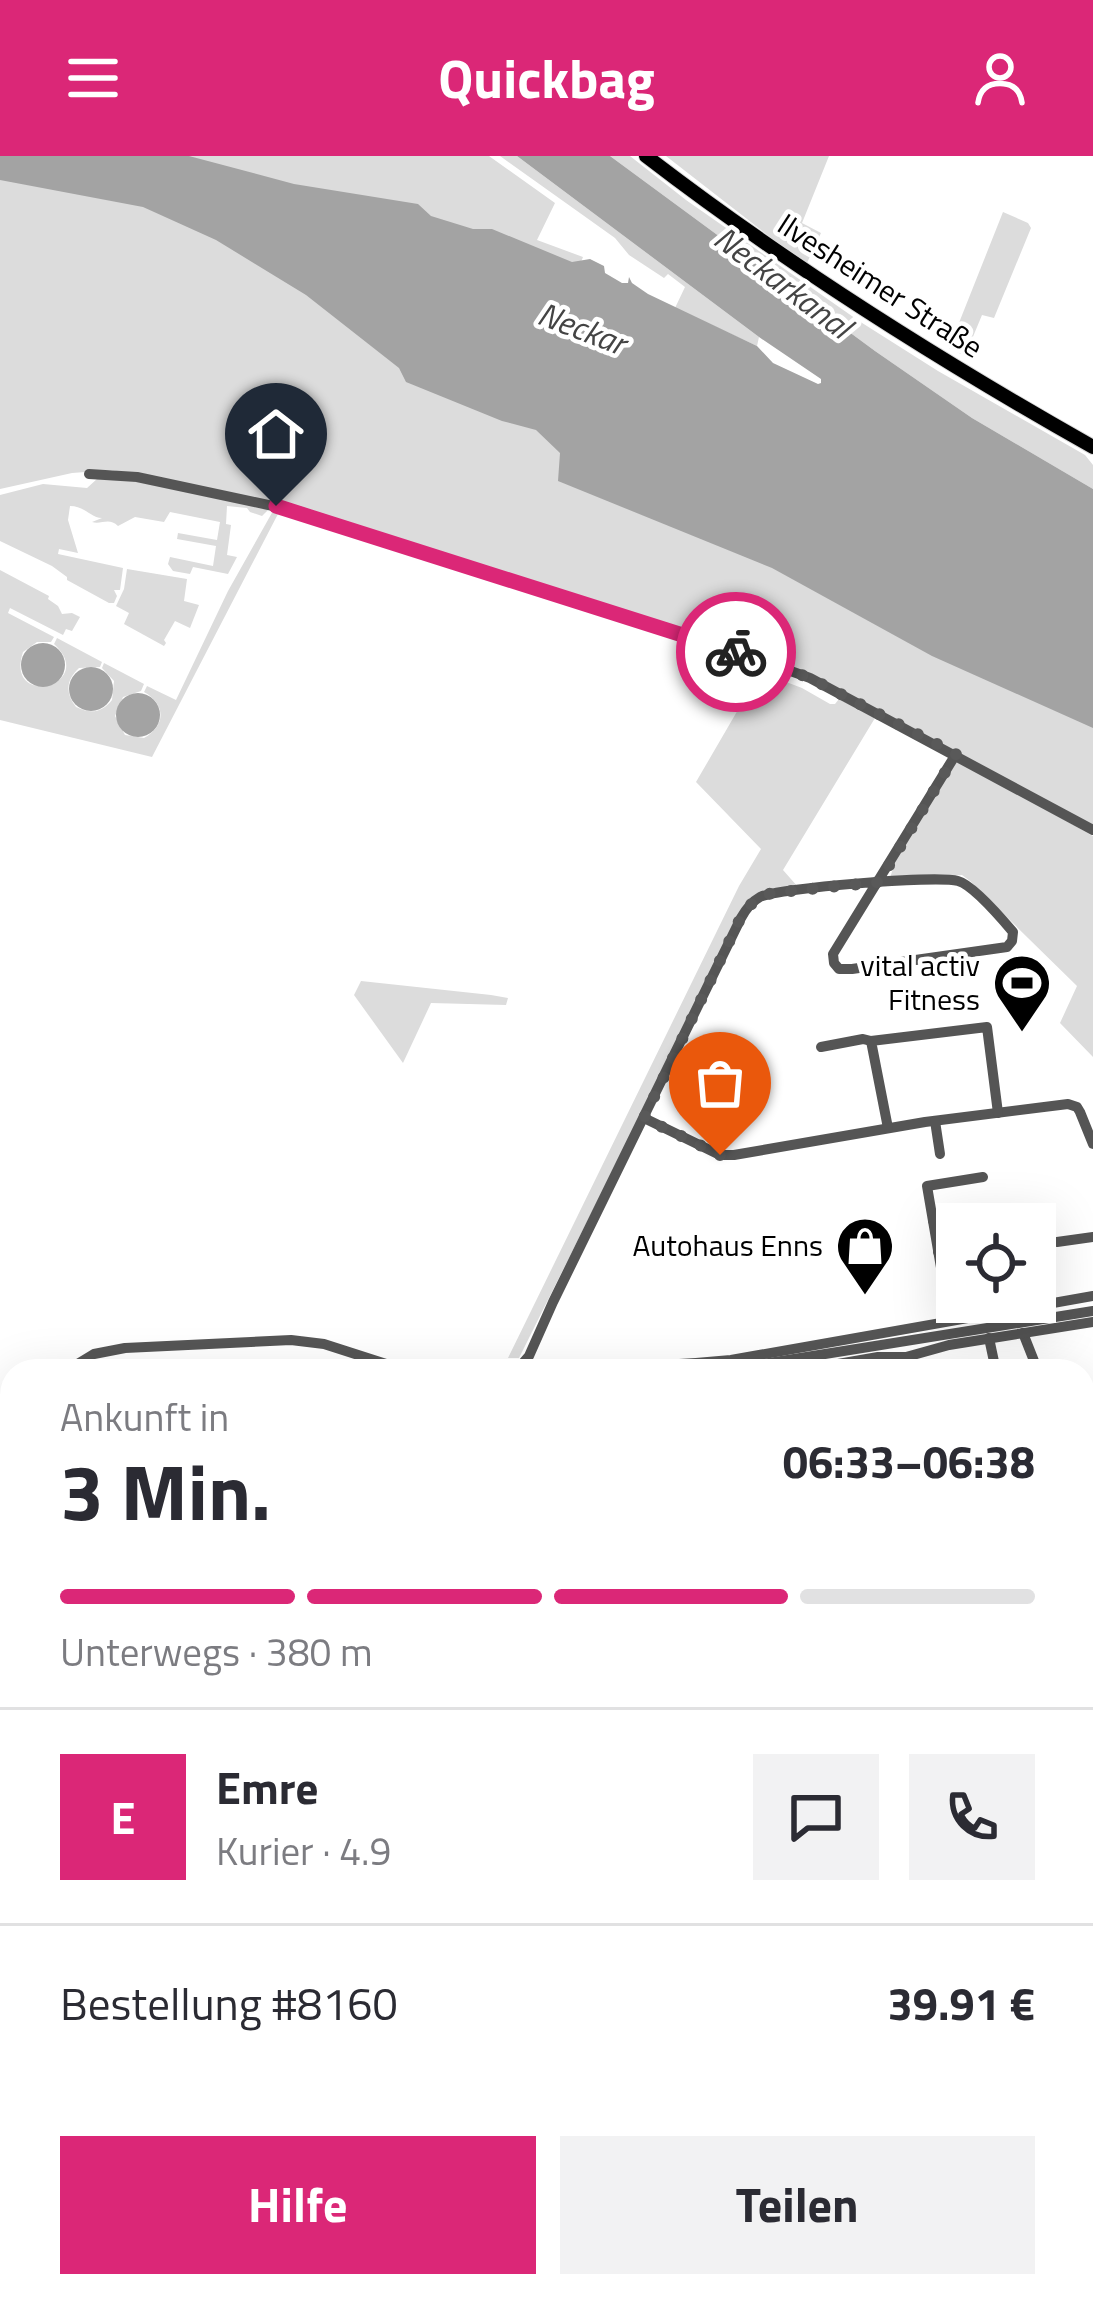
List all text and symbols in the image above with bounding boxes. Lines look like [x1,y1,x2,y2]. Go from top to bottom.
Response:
text: Quickbag [438,37,655,119]
icon: menu [60,45,126,111]
icon: person [967,45,1033,111]
street label: Ilvesheimer Straße [769,201,992,369]
water label: Neckarkanal [704,214,866,353]
water label: Neckar [531,288,637,369]
pin [225,383,327,506]
icon: home [243,401,309,467]
courier [676,592,796,712]
icon: bike [703,619,769,685]
place label: vital activ Fitness [860,942,980,1022]
sports icon: vital activ Fitness [991,952,1053,1034]
pin [669,1032,771,1155]
icon: bag [687,1050,753,1116]
map controls [936,1203,1056,1323]
button: locate [936,1203,1056,1323]
shop icon: Autohaus Enns [834,1215,896,1297]
place label: Autohaus Enns [632,1222,823,1268]
text: Ankunft in [60,1387,229,1446]
text: 06:33–06:38 [783,1427,1035,1495]
text: 3 Min. [60,1432,271,1550]
text: Unterwegs · 380 m [60,1622,373,1681]
text: Emre [216,1753,318,1821]
button: chat [753,1754,879,1880]
button: phone [909,1754,1035,1880]
text: E [111,1783,135,1851]
text: Kurier · 4.9 [216,1821,391,1880]
text: Bestellung #8160 [60,1969,398,2037]
text: 39.91 € [888,1969,1035,2037]
button: Hilfe [60,2136,536,2274]
button: Teilen [560,2136,1035,2274]

